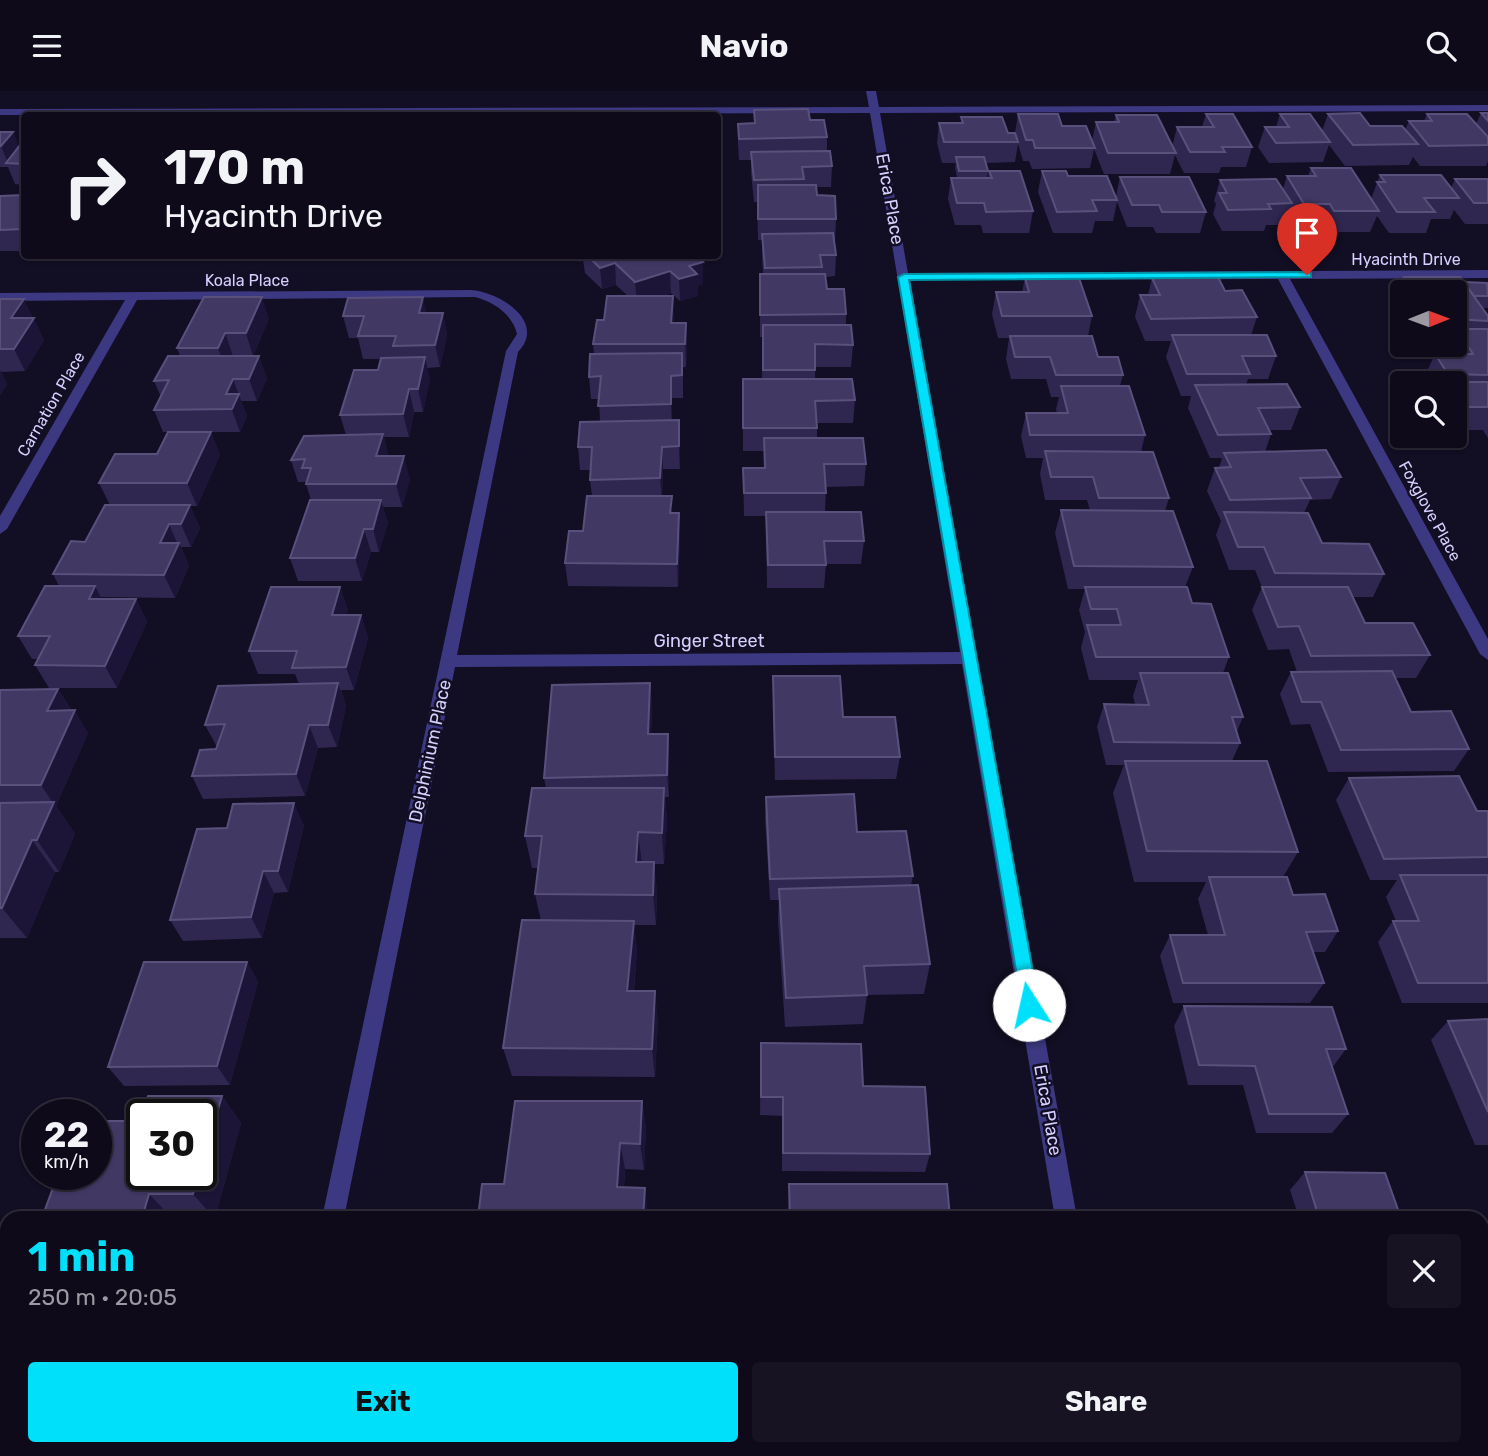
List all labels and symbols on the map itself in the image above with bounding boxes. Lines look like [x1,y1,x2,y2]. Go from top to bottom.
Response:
street label: Erica Place [871,152,909,246]
pin [1277,203,1337,275]
street label: Hyacinth Drive [1351,250,1461,269]
street label: Koala Place [205,271,289,290]
north arrow [1390,280,1466,357]
street label: Carnation Place [13,348,89,460]
street label: Foxglove Place [1395,458,1465,564]
street label: Ginger Street [653,630,765,652]
street label: Delphinium Place [404,678,456,824]
position arrow [992,968,1066,1042]
street label: Erica Place [1029,1063,1067,1157]
speed limit sign: 30 [126,1099,217,1190]

